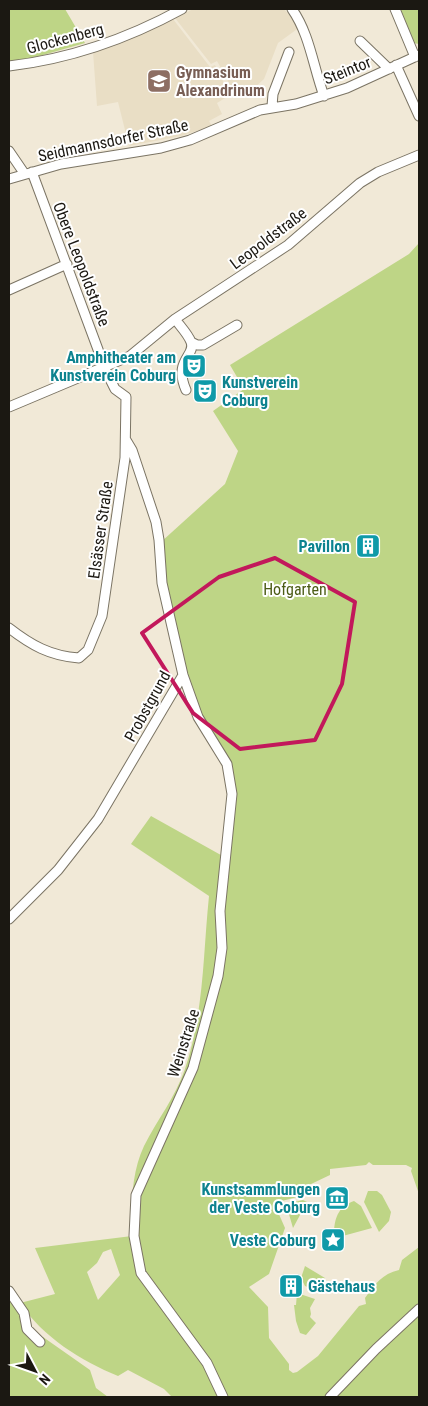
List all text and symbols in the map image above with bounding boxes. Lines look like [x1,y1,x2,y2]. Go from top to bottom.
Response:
street label: Glockenberg [25,19,106,58]
street label: Steintor [321,52,374,89]
place label: Gymnasium Alexandrinum [176,63,265,100]
school or university icon: Gymnasium Alexandrinum [146,68,172,94]
street label: Seidmannsdorfer Straße [36,115,190,166]
street label: Obere Leopoldstraße [49,199,114,329]
street label: Leopoldstraße [226,203,310,273]
place label: Amphitheater am Kunstverein Coburg [50,348,176,385]
theatre icon: Amphitheater am Kunstverein Coburg [181,353,207,379]
place label: Kunstverein Coburg [222,373,298,410]
theatre icon: Kunstverein Coburg [192,378,218,404]
street label: Elsässer Straße [84,480,117,580]
building icon: Pavillon [355,533,381,559]
place label: Pavillon [298,537,350,556]
park label: Hofgarten [263,580,327,599]
street label: Probstgrund [120,668,175,745]
street label: Weinstraße [163,1006,203,1080]
place label: Kunstsammlungen der Veste Coburg [202,1180,320,1217]
museum icon: Kunstsammlungen der Veste Coburg [324,1185,350,1211]
place icon: Veste Coburg [320,1227,346,1253]
place label: Veste Coburg [230,1231,316,1250]
building icon: Gästehaus [278,1273,304,1299]
place label: Gästehaus [308,1277,375,1296]
north arrow [10,1346,60,1396]
text: N [36,1371,54,1388]

